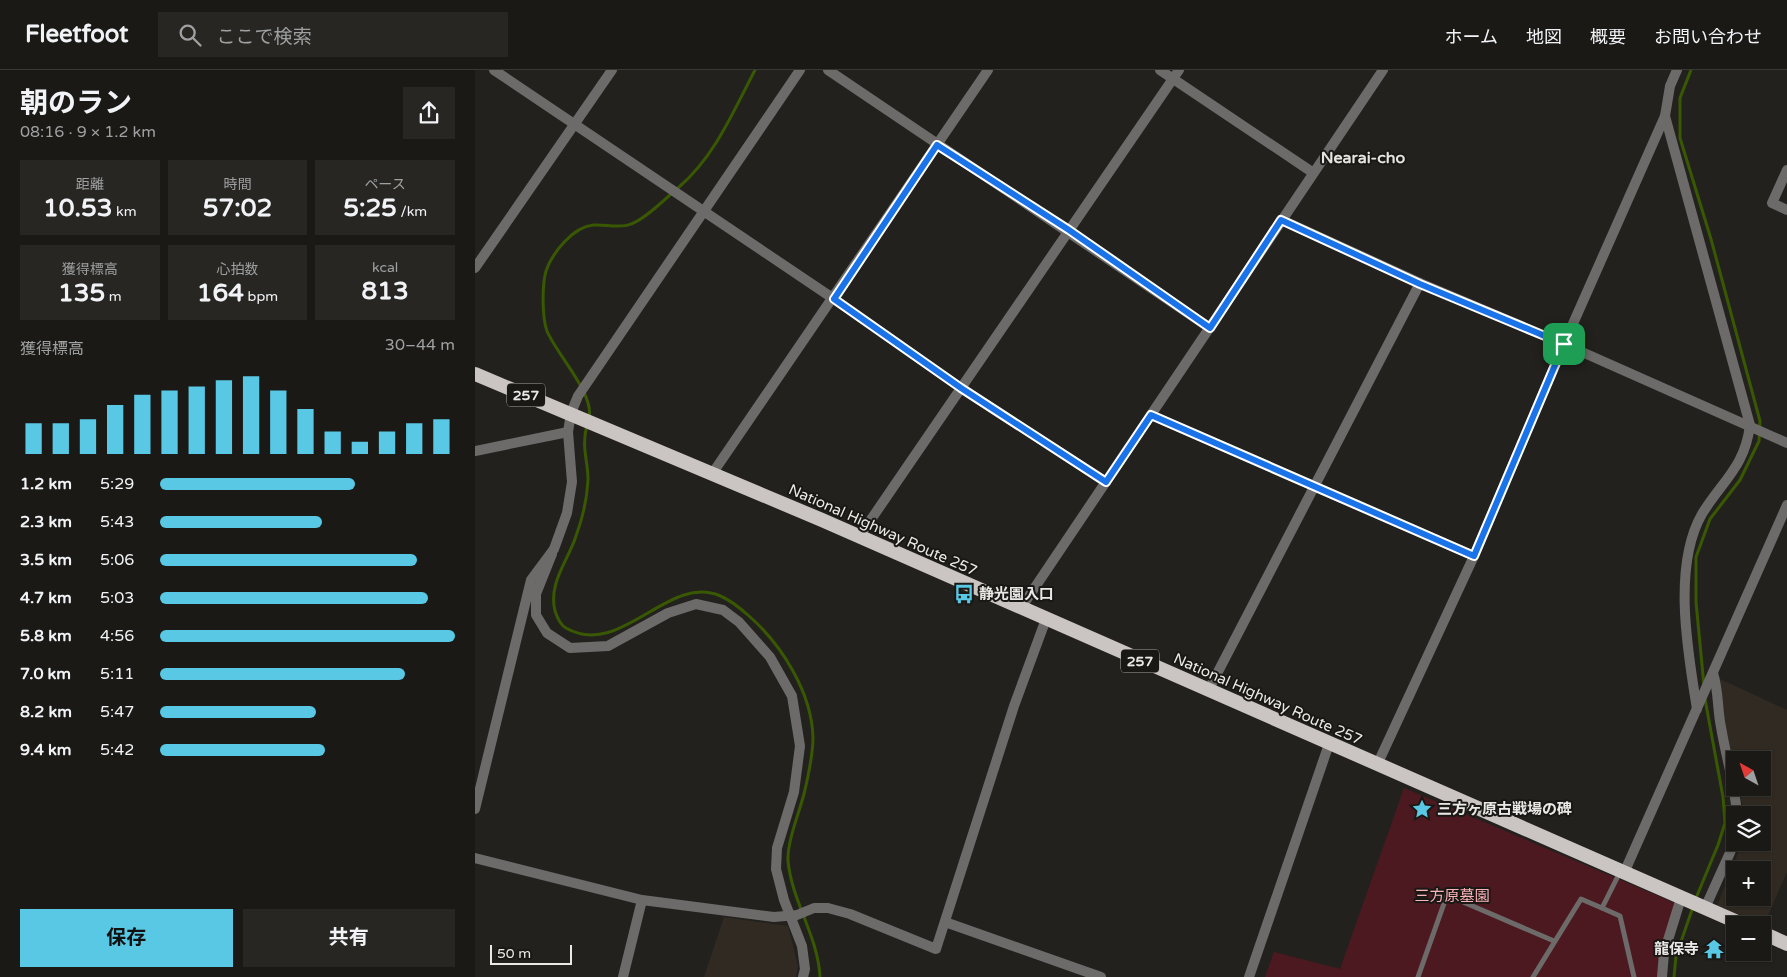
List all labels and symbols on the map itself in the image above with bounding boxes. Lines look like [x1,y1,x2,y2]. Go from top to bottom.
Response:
district label: Nearai-cho [1321,148,1405,168]
pin [1543,323,1585,365]
road number: 257 [507,384,545,406]
street label: National Highway Route 257 [786,480,980,580]
bus stop icon: 静光園入口 [953,583,975,605]
place label: 静光園入口 [979,585,1054,603]
street label: National Highway Route 257 [1171,649,1365,749]
road number: 257 [1121,650,1159,672]
north arrow [1726,751,1771,796]
place icon: 三方ヶ原古戦場の碑 [1411,798,1433,820]
place label: 三方ヶ原古戦場の碑 [1437,800,1572,818]
park label: 三方原墓園 [1414,887,1490,905]
temple icon: 龍保寺 [1703,938,1725,960]
place label: 龍保寺 [1654,940,1699,958]
scale bar [490,942,573,965]

